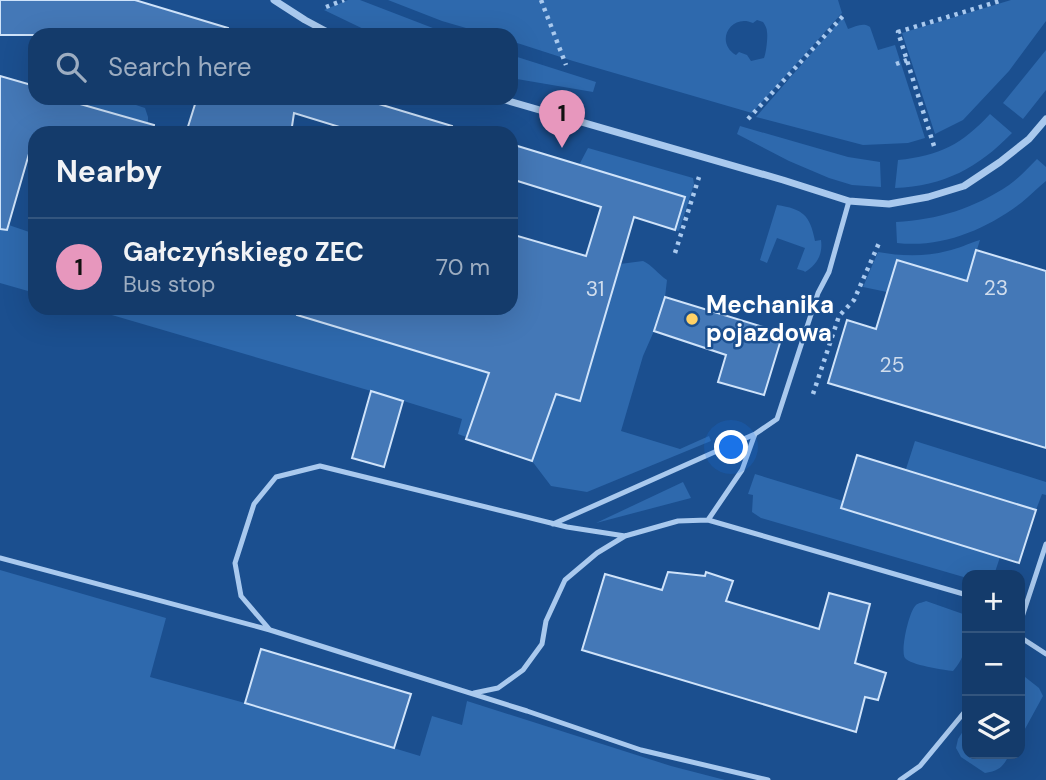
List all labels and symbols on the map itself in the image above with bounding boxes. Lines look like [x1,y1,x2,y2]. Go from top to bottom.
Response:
pin: 1 [539,90,585,148]
house number: 23 [984,274,1008,302]
house number: 31 [586,275,604,303]
place label: Mechanika pojazdowa [706,289,834,348]
marker: Mechanika pojazdowa [684,311,700,327]
house number: 25 [880,351,904,379]
your location [714,430,748,464]

